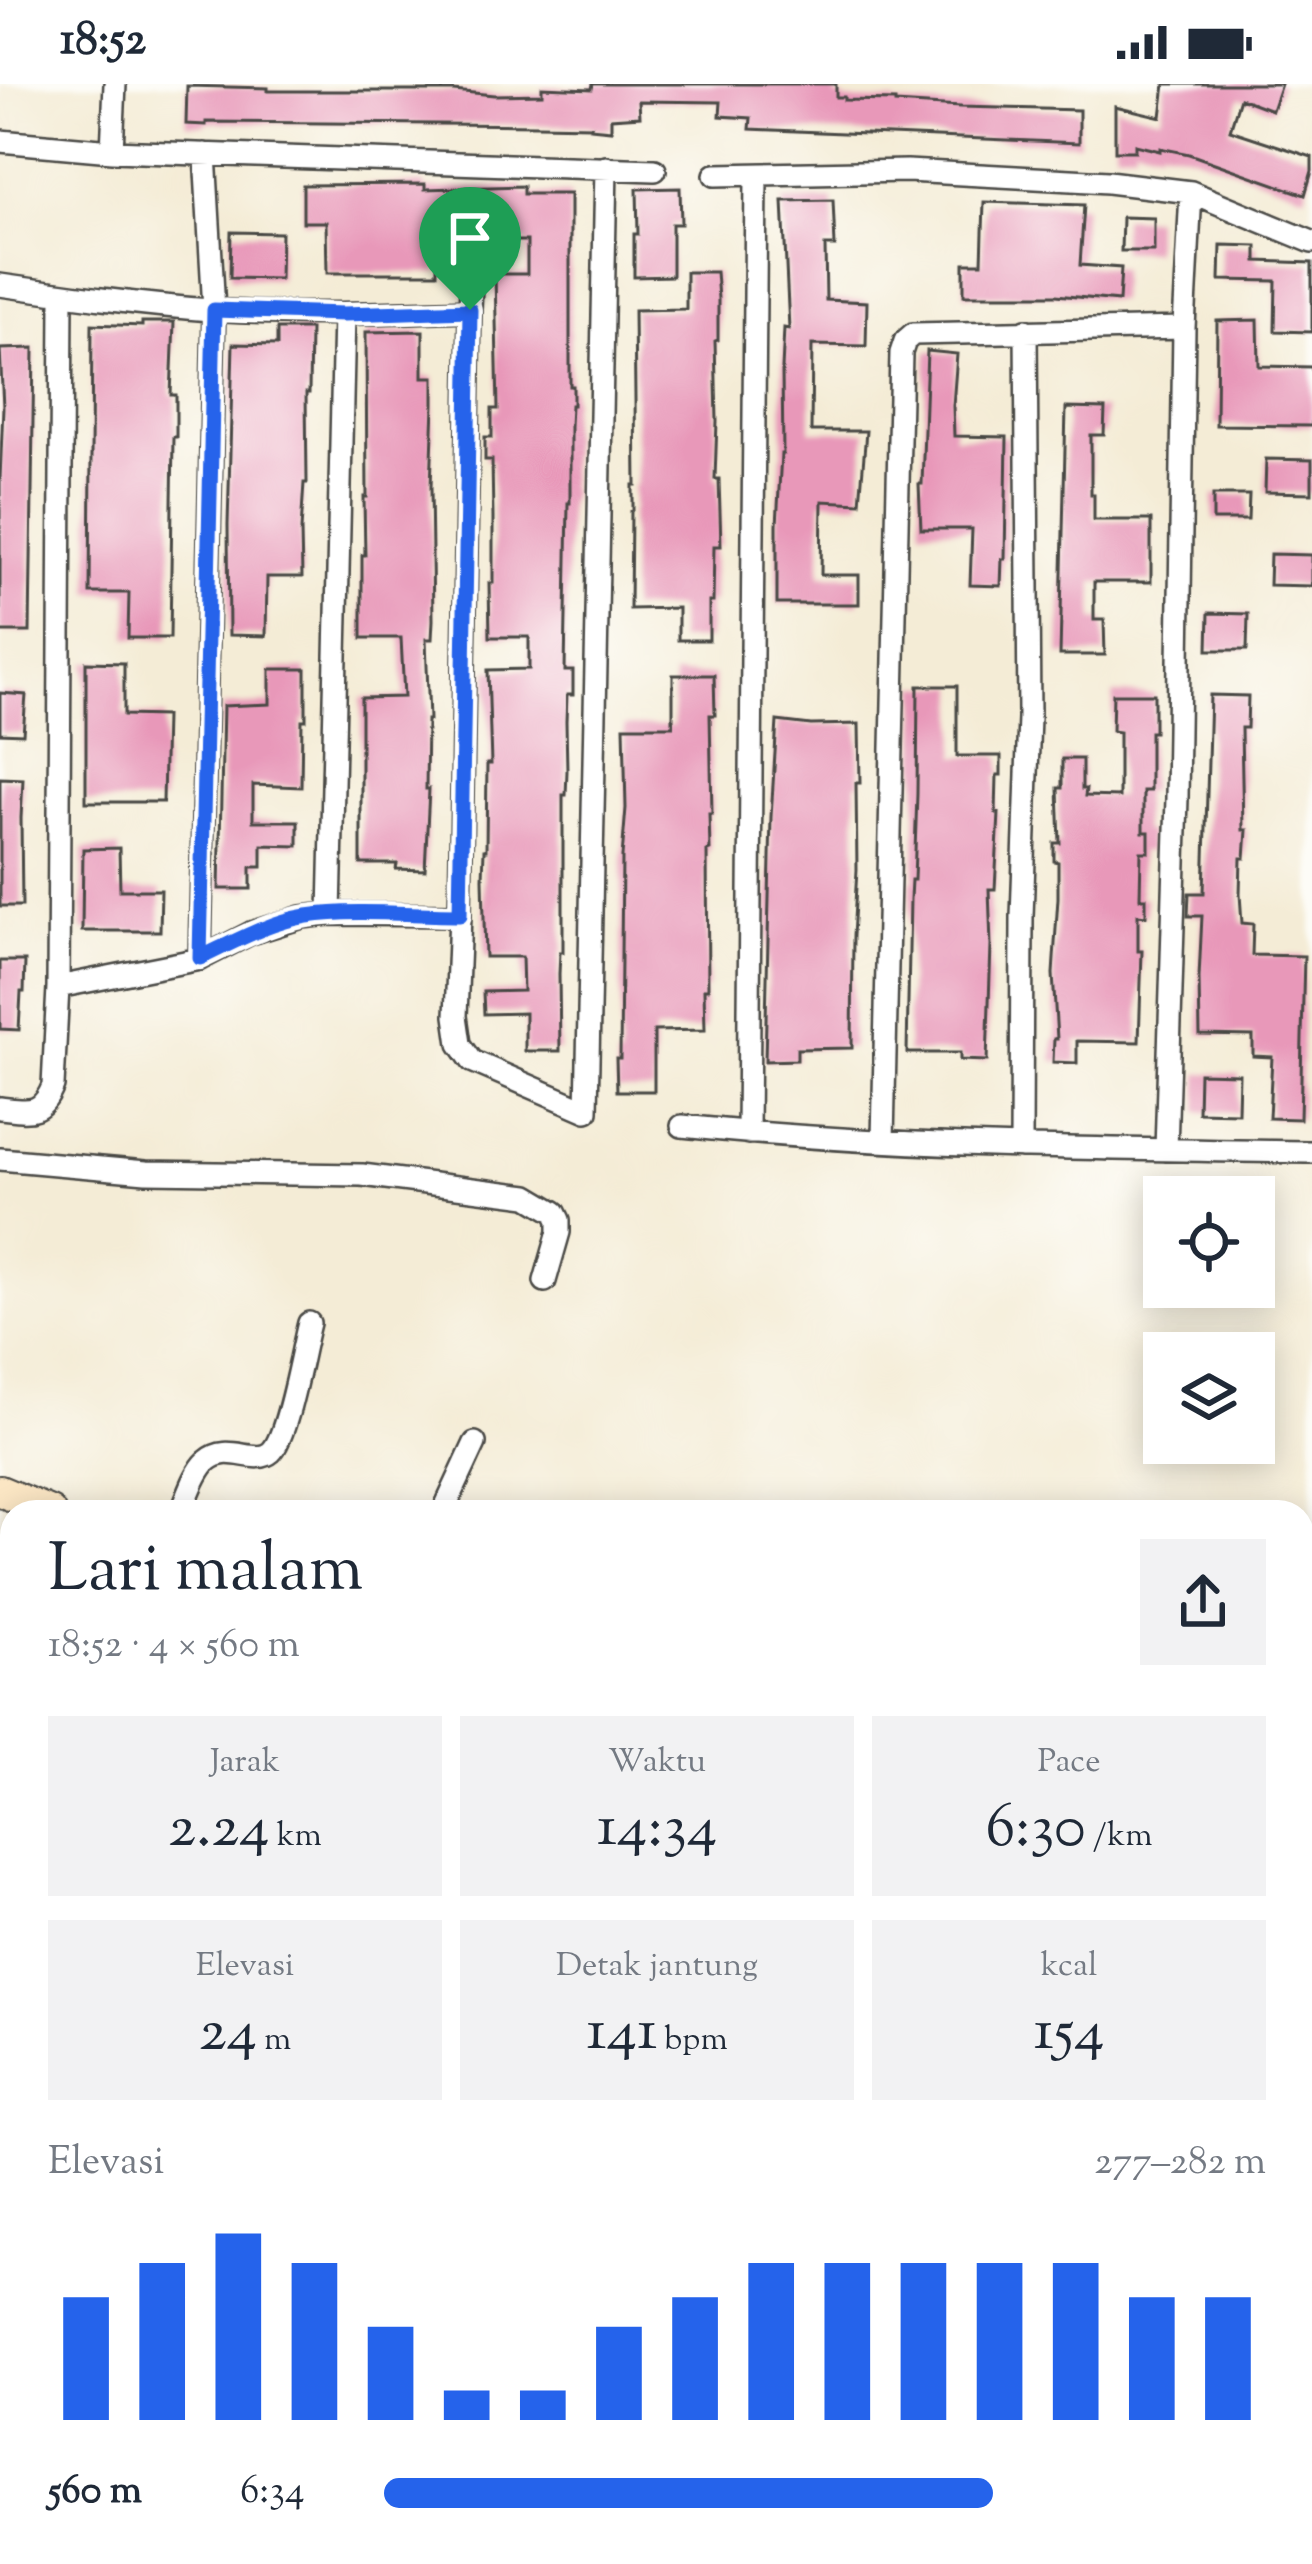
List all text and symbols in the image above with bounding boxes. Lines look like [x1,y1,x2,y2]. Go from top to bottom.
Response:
text: 18:52 [60,10,146,75]
pin [419,187,521,310]
icon: arrive [437,205,503,271]
map controls [1143,1176,1275,1464]
button: locate [1143,1176,1275,1308]
button: layers [1143,1332,1275,1464]
text: Lari malam [48,1526,363,1621]
button: share [1140,1539,1266,1665]
text: 18:52 · 4 × 560 m [48,1619,300,1675]
text: Jarak [210,1739,280,1787]
text: Waktu [608,1739,706,1787]
text: Pace [1037,1739,1101,1787]
text: 2.24 [168,1787,270,1874]
text: 14:34 [597,1787,717,1874]
text: 6:30 [986,1787,1086,1874]
text: km [270,1813,322,1861]
text: /km [1086,1813,1152,1861]
text: Elevasi [196,1943,294,1991]
text: Detak jantung [556,1943,758,1991]
text: kcal [1041,1943,1097,1991]
text: 24 [199,1991,257,2078]
text: 141 [586,1991,657,2078]
text: 154 [1033,1991,1105,2078]
text: m [257,2017,291,2065]
text: bpm [657,2017,728,2065]
text: Elevasi [48,2136,164,2192]
text: 277–282 m [1094,2136,1266,2192]
text: 560 m [48,2465,142,2521]
text: 6:34 [240,2465,305,2521]

